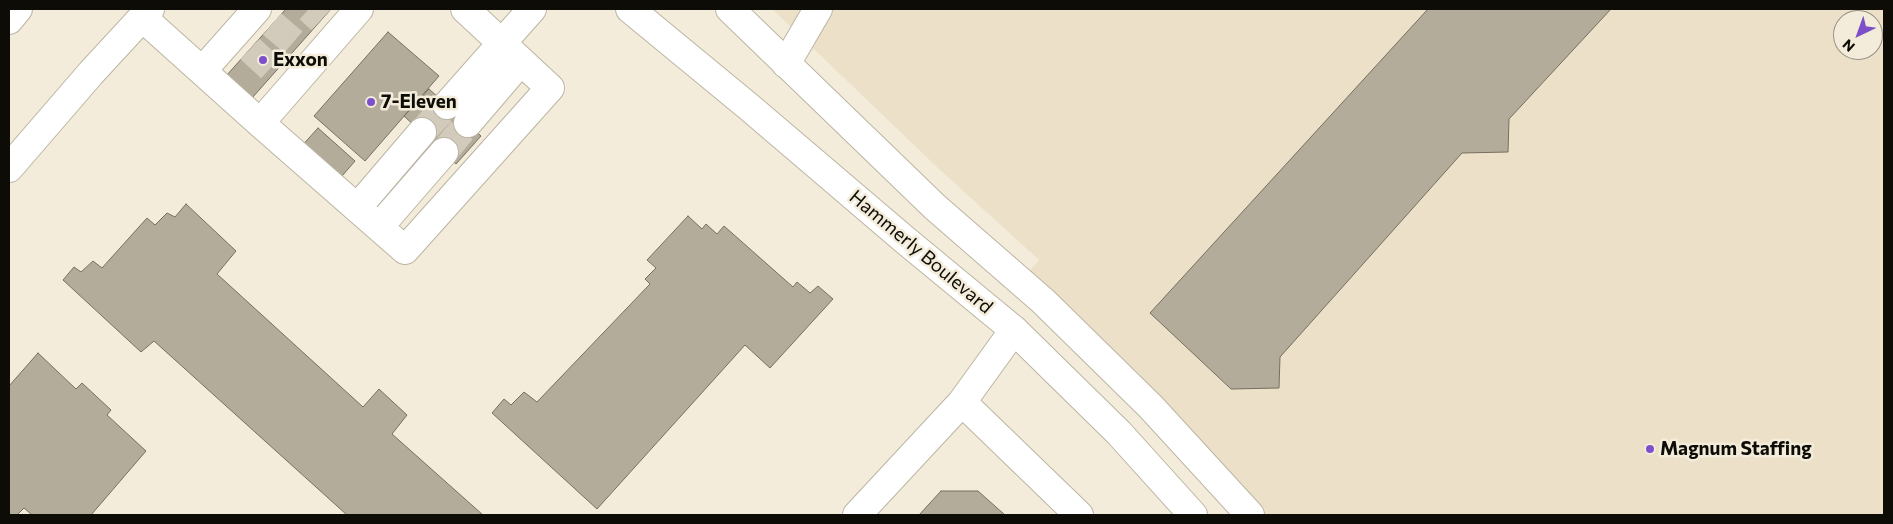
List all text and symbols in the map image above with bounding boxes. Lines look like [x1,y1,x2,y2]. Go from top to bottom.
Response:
north arrow [1833,10,1883,60]
text: N [1839,36,1858,56]
place label: Exxon [273,49,328,71]
marker: Exxon [257,54,269,66]
place label: 7-Eleven [381,91,457,113]
marker: 7-Eleven [365,96,377,108]
street label: Hammerly Boulevard [845,185,997,319]
place label: Magnum Staffing [1660,438,1812,460]
marker: Magnum Staffing [1644,443,1656,455]

